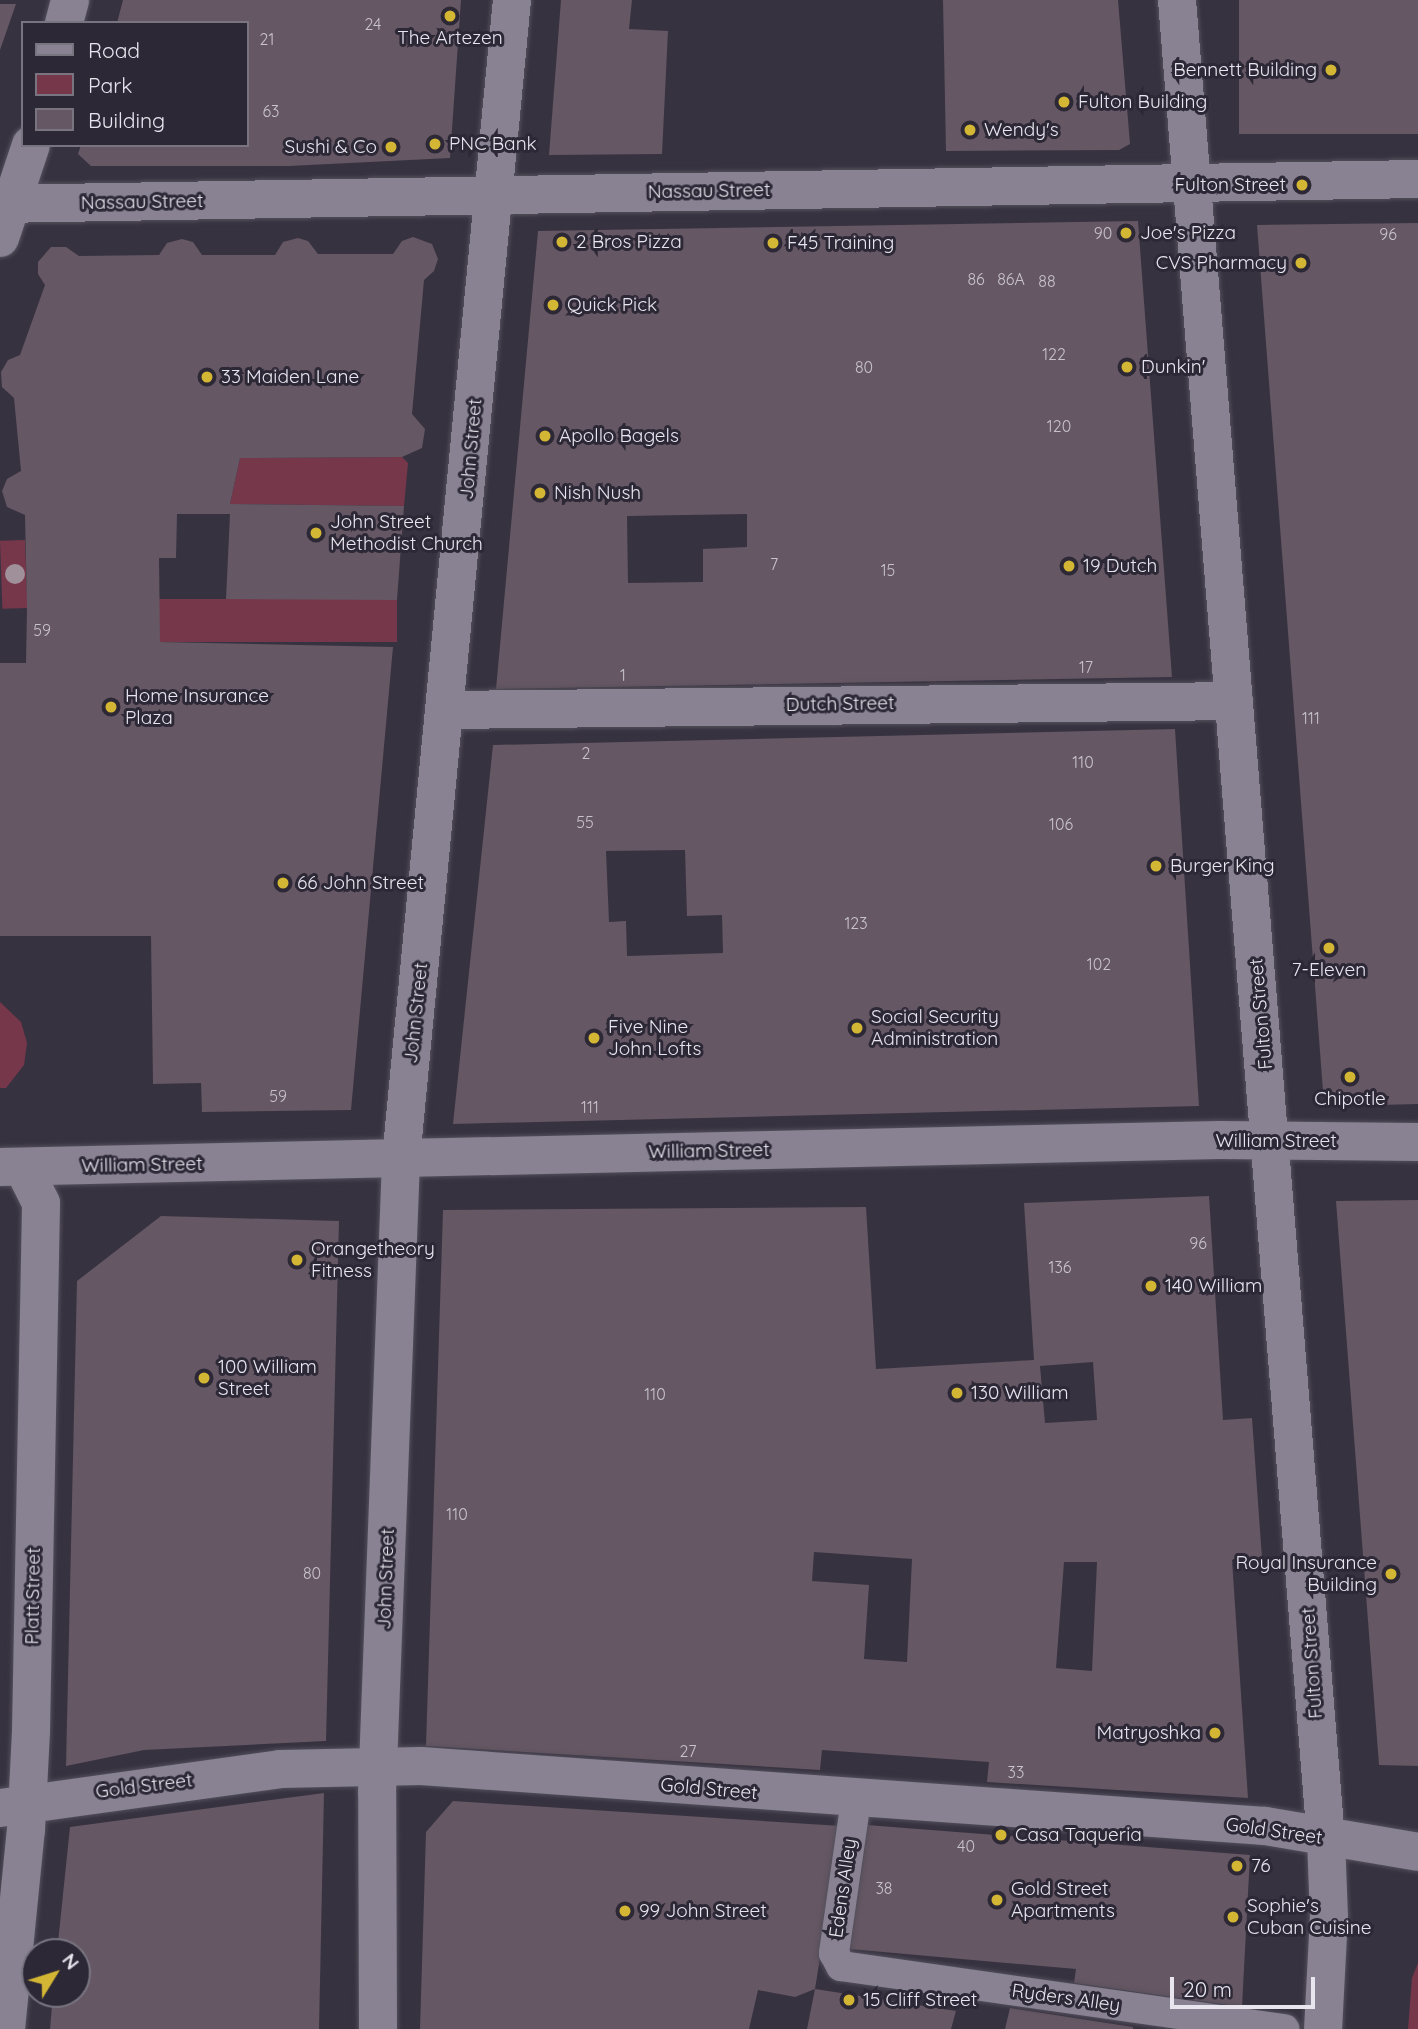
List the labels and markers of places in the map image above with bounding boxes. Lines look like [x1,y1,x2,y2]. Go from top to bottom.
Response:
marker: The Artezen [442,8,458,24]
place label: The Artezen [397,27,503,49]
place label: Bennett Building [1173,59,1317,81]
marker: Bennett Building [1323,62,1339,78]
place label: Fulton Building [1078,91,1207,113]
marker: Fulton Building [1056,94,1072,110]
place label: Wendy's [984,119,1059,141]
marker: Wendy's [962,122,978,138]
place label: PNC Bank [449,133,537,155]
place label: Sushi & Co [285,136,377,158]
marker: PNC Bank [427,136,443,152]
marker: Sushi & Co [383,139,399,155]
place label: Fulton Street [1174,174,1286,196]
marker: Fulton Street [1292,175,1312,195]
place label: Joe's Pizza [1140,222,1236,244]
marker: Joe's Pizza [1118,225,1134,241]
place label: 2 Bros Pizza [576,231,682,253]
place label: F45 Training [787,232,894,254]
marker: 2 Bros Pizza [554,234,570,250]
marker: F45 Training [765,235,781,251]
place label: CVS Pharmacy [1156,252,1287,274]
marker: CVS Pharmacy [1293,255,1309,271]
place label: Quick Pick [567,294,657,316]
marker: Quick Pick [545,297,561,313]
place label: Dunkin' [1141,356,1205,378]
marker: Dunkin' [1119,359,1135,375]
place label: 33 Maiden Lane [221,366,359,388]
marker: 33 Maiden Lane [199,369,215,385]
place label: Apollo Bagels [559,425,679,447]
marker: Apollo Bagels [537,428,553,444]
place label: Nish Nush [554,482,641,504]
marker: Nish Nush [532,485,548,501]
place label: John Street Methodist Church [330,511,483,555]
marker: John Street Methodist Church [308,525,324,541]
place label: 19 Dutch [1083,555,1157,577]
marker: 19 Dutch [1061,558,1077,574]
place label: Home Insurance Plaza [125,685,269,729]
marker: Home Insurance Plaza [103,699,119,715]
place label: Burger King [1170,855,1275,877]
marker: Burger King [1148,858,1164,874]
place label: 66 John Street [297,872,424,894]
marker: 66 John Street [275,875,291,891]
marker: 7-Eleven [1321,940,1337,956]
place label: 7-Eleven [1292,959,1366,981]
place label: Social Security Administration [871,1006,999,1050]
place label: Five Nine John Lofts [608,1016,702,1060]
marker: Social Security Administration [849,1020,865,1036]
marker: Five Nine John Lofts [586,1030,602,1046]
marker: Chipotle [1342,1069,1358,1085]
place label: Chipotle [1314,1088,1386,1110]
place label: Orangetheory Fitness [311,1238,435,1282]
marker: Orangetheory Fitness [289,1252,305,1268]
place label: 140 William [1165,1275,1262,1297]
marker: 140 William [1143,1278,1159,1294]
place label: 100 William Street [218,1356,317,1400]
marker: 100 William Street [196,1370,212,1386]
place label: 130 William [971,1382,1069,1404]
marker: 130 William [949,1385,965,1401]
place label: Royal Insurance Building [1235,1552,1377,1596]
marker: Royal Insurance Building [1383,1566,1399,1582]
place label: Matryoshka [1097,1722,1201,1744]
marker: Matryoshka [1207,1725,1223,1741]
place label: Casa Taqueria [1015,1824,1142,1846]
marker: Casa Taqueria [993,1827,1009,1843]
place label: 76 [1251,1855,1270,1877]
marker: 76 [1229,1858,1245,1874]
place label: Gold Street Apartments [1011,1878,1115,1922]
marker: Gold Street Apartments [989,1892,1005,1908]
place label: Sophie's Cuban Cuisine [1247,1895,1371,1939]
place label: 99 John Street [639,1900,767,1922]
marker: 99 John Street [617,1903,633,1919]
marker: Sophie's Cuban Cuisine [1225,1909,1241,1925]
place label: 15 Cliff Street [863,1989,977,2011]
marker: 15 Cliff Street [841,1992,857,2008]

